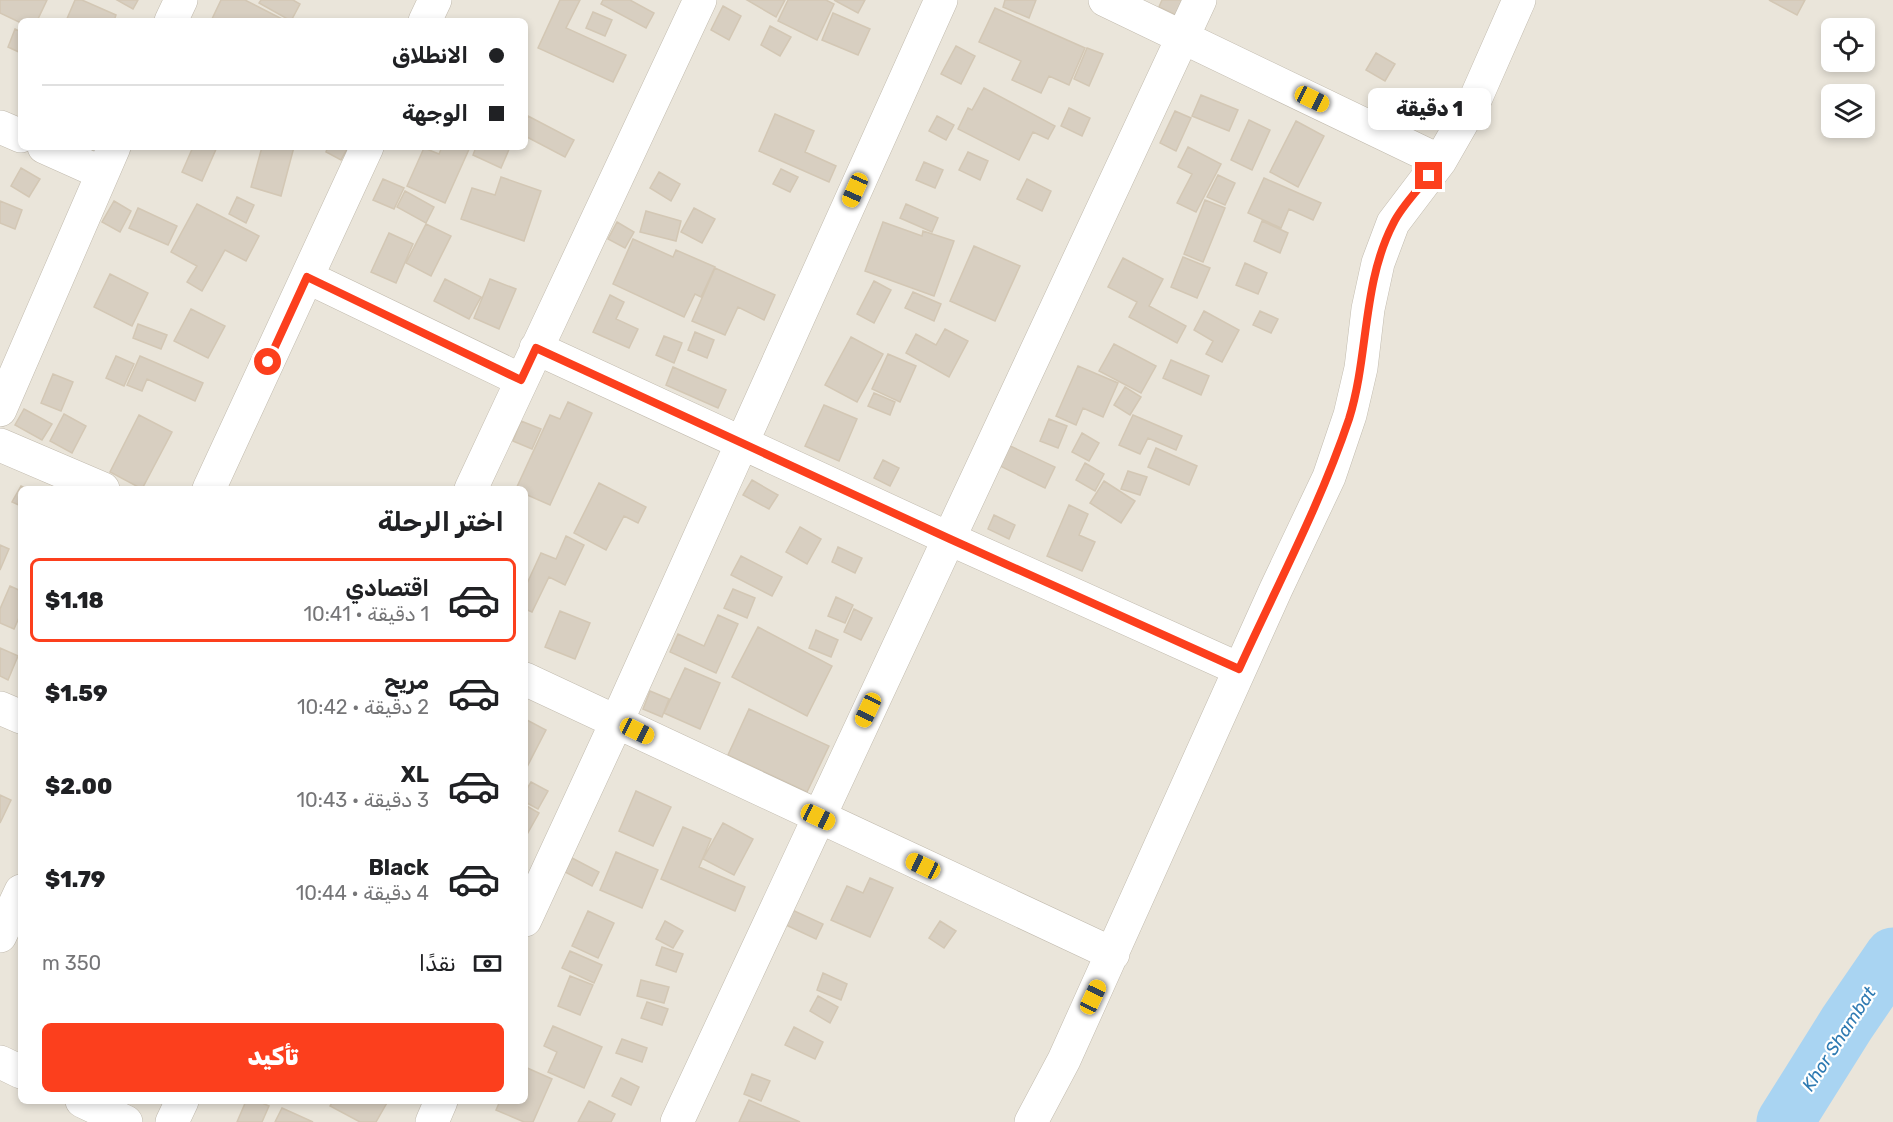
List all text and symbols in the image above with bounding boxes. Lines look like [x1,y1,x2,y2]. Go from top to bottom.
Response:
map controls [1821,18,1875,138]
button: locate [1821,18,1875,72]
text: الانطلاق [392,42,468,69]
car [1292,83,1332,115]
button: layers [1821,84,1875,138]
callout: 1 دقيقة [1368,89,1490,131]
text: 1 دقيقة [1396,97,1463,121]
text: الوجهة [402,100,468,127]
route end [1415,162,1442,189]
car [839,170,871,210]
route start [254,348,281,375]
text: اختر الرحلة [378,506,504,538]
icon: car [447,573,501,627]
text: اقتصادي [346,575,429,602]
text: $1.18 [45,587,104,614]
text: 1 دقيقة · 10:41 [303,602,429,626]
icon: car [447,666,501,720]
text: مريح [384,668,429,695]
text: $1.59 [45,680,108,707]
car [852,690,884,730]
text: 2 دقيقة · 10:42 [297,695,429,719]
car [617,715,657,747]
icon: car [447,759,501,813]
text: XL [401,761,429,788]
text: $2.00 [45,773,112,800]
text: 3 دقيقة · 10:43 [297,788,429,812]
car [798,801,838,833]
car [903,850,943,882]
icon: car [447,852,501,906]
text: Black [368,854,429,881]
text: $1.79 [45,866,105,893]
text: 4 دقيقة · 10:44 [296,881,429,905]
icon: cash [471,947,504,980]
text: نقدًا [419,950,456,977]
text: 350 m [42,951,101,975]
car [1077,977,1109,1017]
water label: Khor Shambat [1797,982,1881,1095]
button: تأكيد [42,1023,504,1092]

